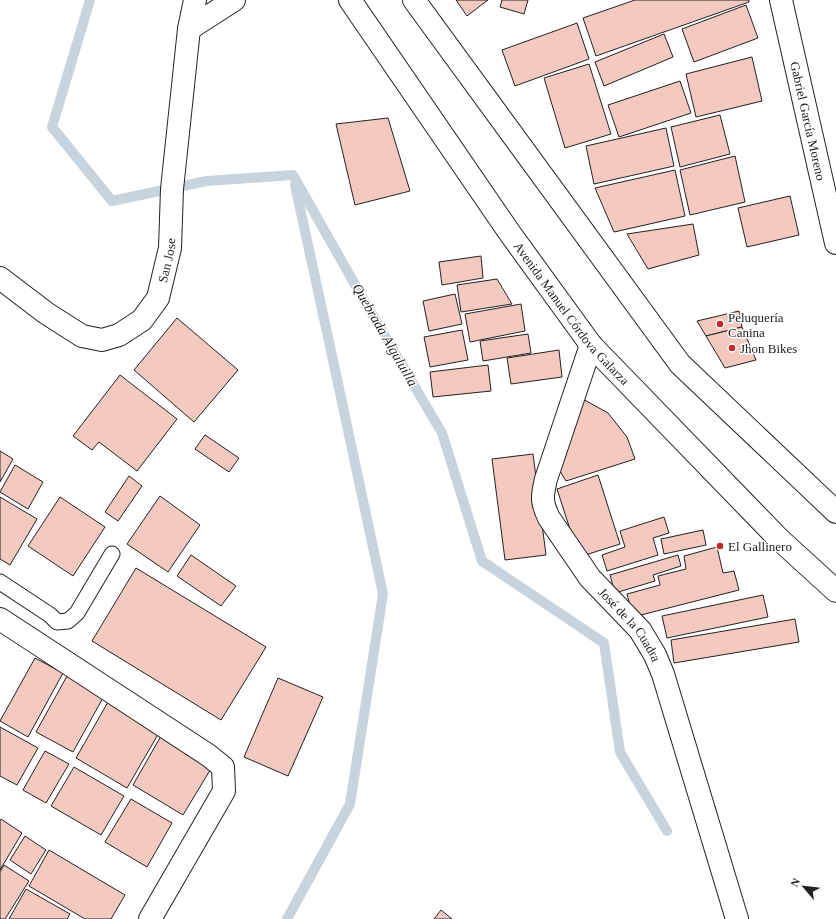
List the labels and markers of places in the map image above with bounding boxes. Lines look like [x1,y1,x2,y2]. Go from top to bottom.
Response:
place label: Peluquería Canina [728,310,784,340]
marker: Peluquería Canina [715,319,725,329]
place label: Jhon Bikes [740,341,797,356]
marker: Jhon Bikes [727,343,737,353]
place label: El Gallinero [728,539,792,554]
marker: El Gallinero [715,541,725,551]

